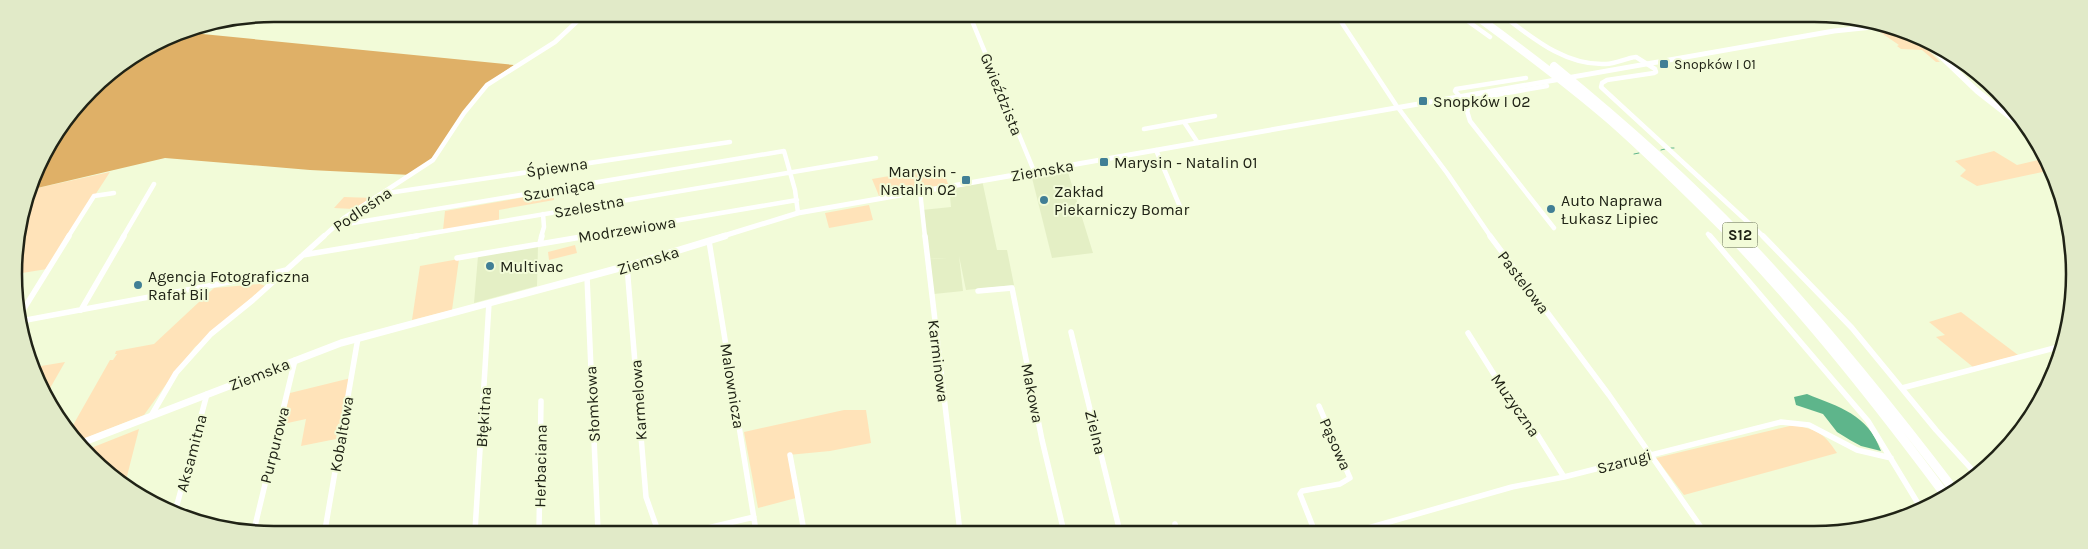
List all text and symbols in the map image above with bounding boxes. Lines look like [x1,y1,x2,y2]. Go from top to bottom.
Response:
street label: Gwieździsta [976,50,1027,138]
place label: Snopków I 01 [1674,56,1756,73]
marker: Snopków I 01 [1658,58,1670,70]
place label: Snopków I 02 [1433,92,1531,111]
marker: Snopków I 02 [1417,95,1429,107]
place label: Marysin - Natalin 01 [1114,153,1258,172]
street label: Śpiewna [525,154,589,181]
street label: Ziemska [1009,156,1075,185]
marker: Marysin - Natalin 01 [1098,156,1110,168]
place label: Marysin - Natalin 02 [880,162,956,199]
street label: Szumiąca [522,174,596,205]
marker: Marysin - Natalin 02 [960,174,972,186]
place label: Zakład Piekarniczy Bomar [1054,182,1189,219]
street label: Podleśna [329,183,395,236]
street label: Szelestna [552,191,626,222]
place label: Auto Naprawa Łukasz Lipiec [1561,191,1663,228]
marker: Zakład Piekarniczy Bomar [1038,194,1050,206]
marker: Auto Naprawa Łukasz Lipiec [1545,203,1557,215]
street label: Modrzewiowa [577,212,677,247]
road number: S12 [1722,222,1758,248]
street label: Ziemska [615,242,681,279]
street label: Pastelowa [1494,247,1553,318]
place label: Multivac [500,257,564,276]
marker: Multivac [484,260,496,272]
place label: Agencja Fotograficzna Rafał Bil [148,267,310,304]
marker: Agencja Fotograficzna Rafał Bil [132,279,144,291]
street label: Karminowa [924,319,953,403]
street label: Malownicza [716,342,749,430]
street label: Ziemska [226,354,292,395]
street label: Karmelowa [626,359,651,441]
street label: Makowa [1017,362,1048,425]
street label: Słomkowa [581,366,604,442]
street label: Muzyczna [1487,370,1544,440]
street label: Błękitna [472,386,495,448]
street label: Kobaltowa [326,395,357,473]
street label: Purpurowa [256,405,293,485]
street label: Zielna [1081,408,1110,456]
street label: Aksamitna [172,412,211,494]
street label: Pąsowa [1316,415,1355,473]
street label: Herbaciana [530,424,551,508]
street label: Szarugi [1595,445,1653,478]

